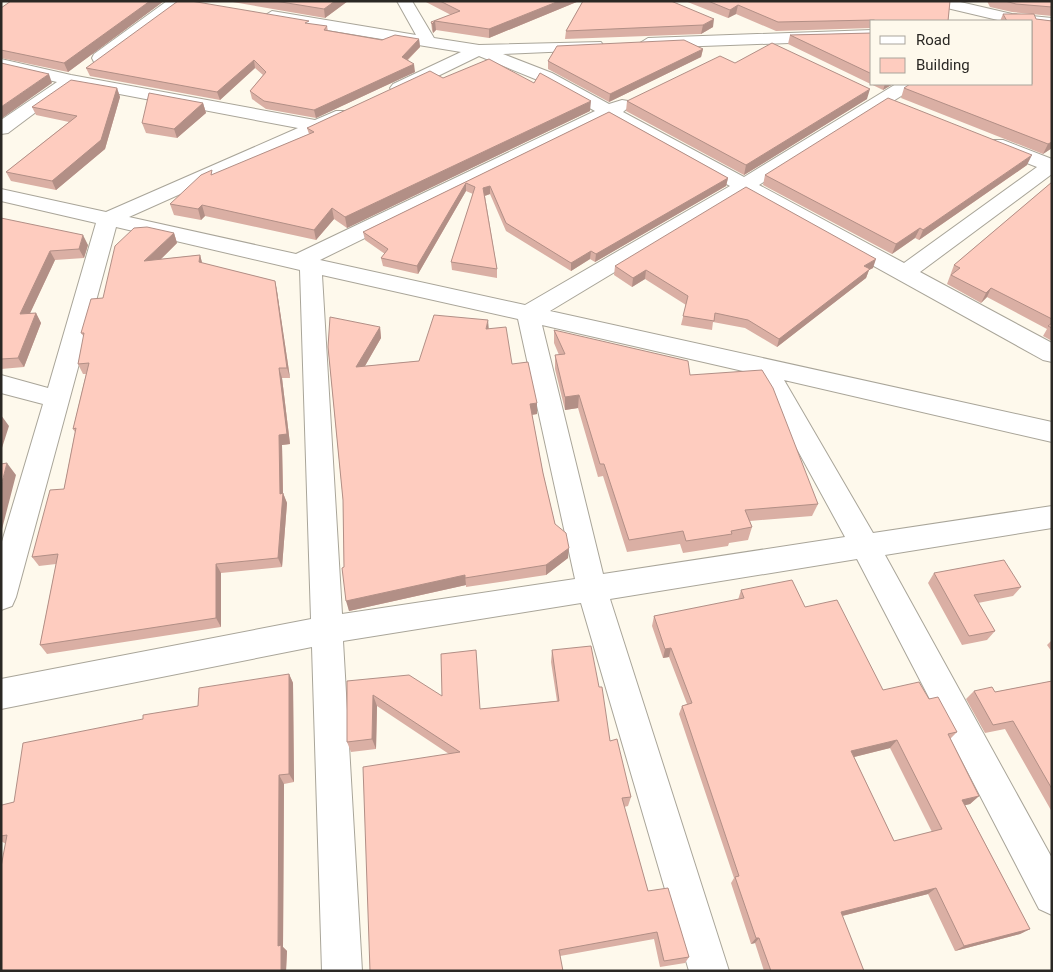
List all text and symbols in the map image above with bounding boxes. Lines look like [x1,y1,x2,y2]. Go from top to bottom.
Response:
legend [870,20,1033,85]
text: Road [916,31,950,49]
text: Building [916,56,970,74]

